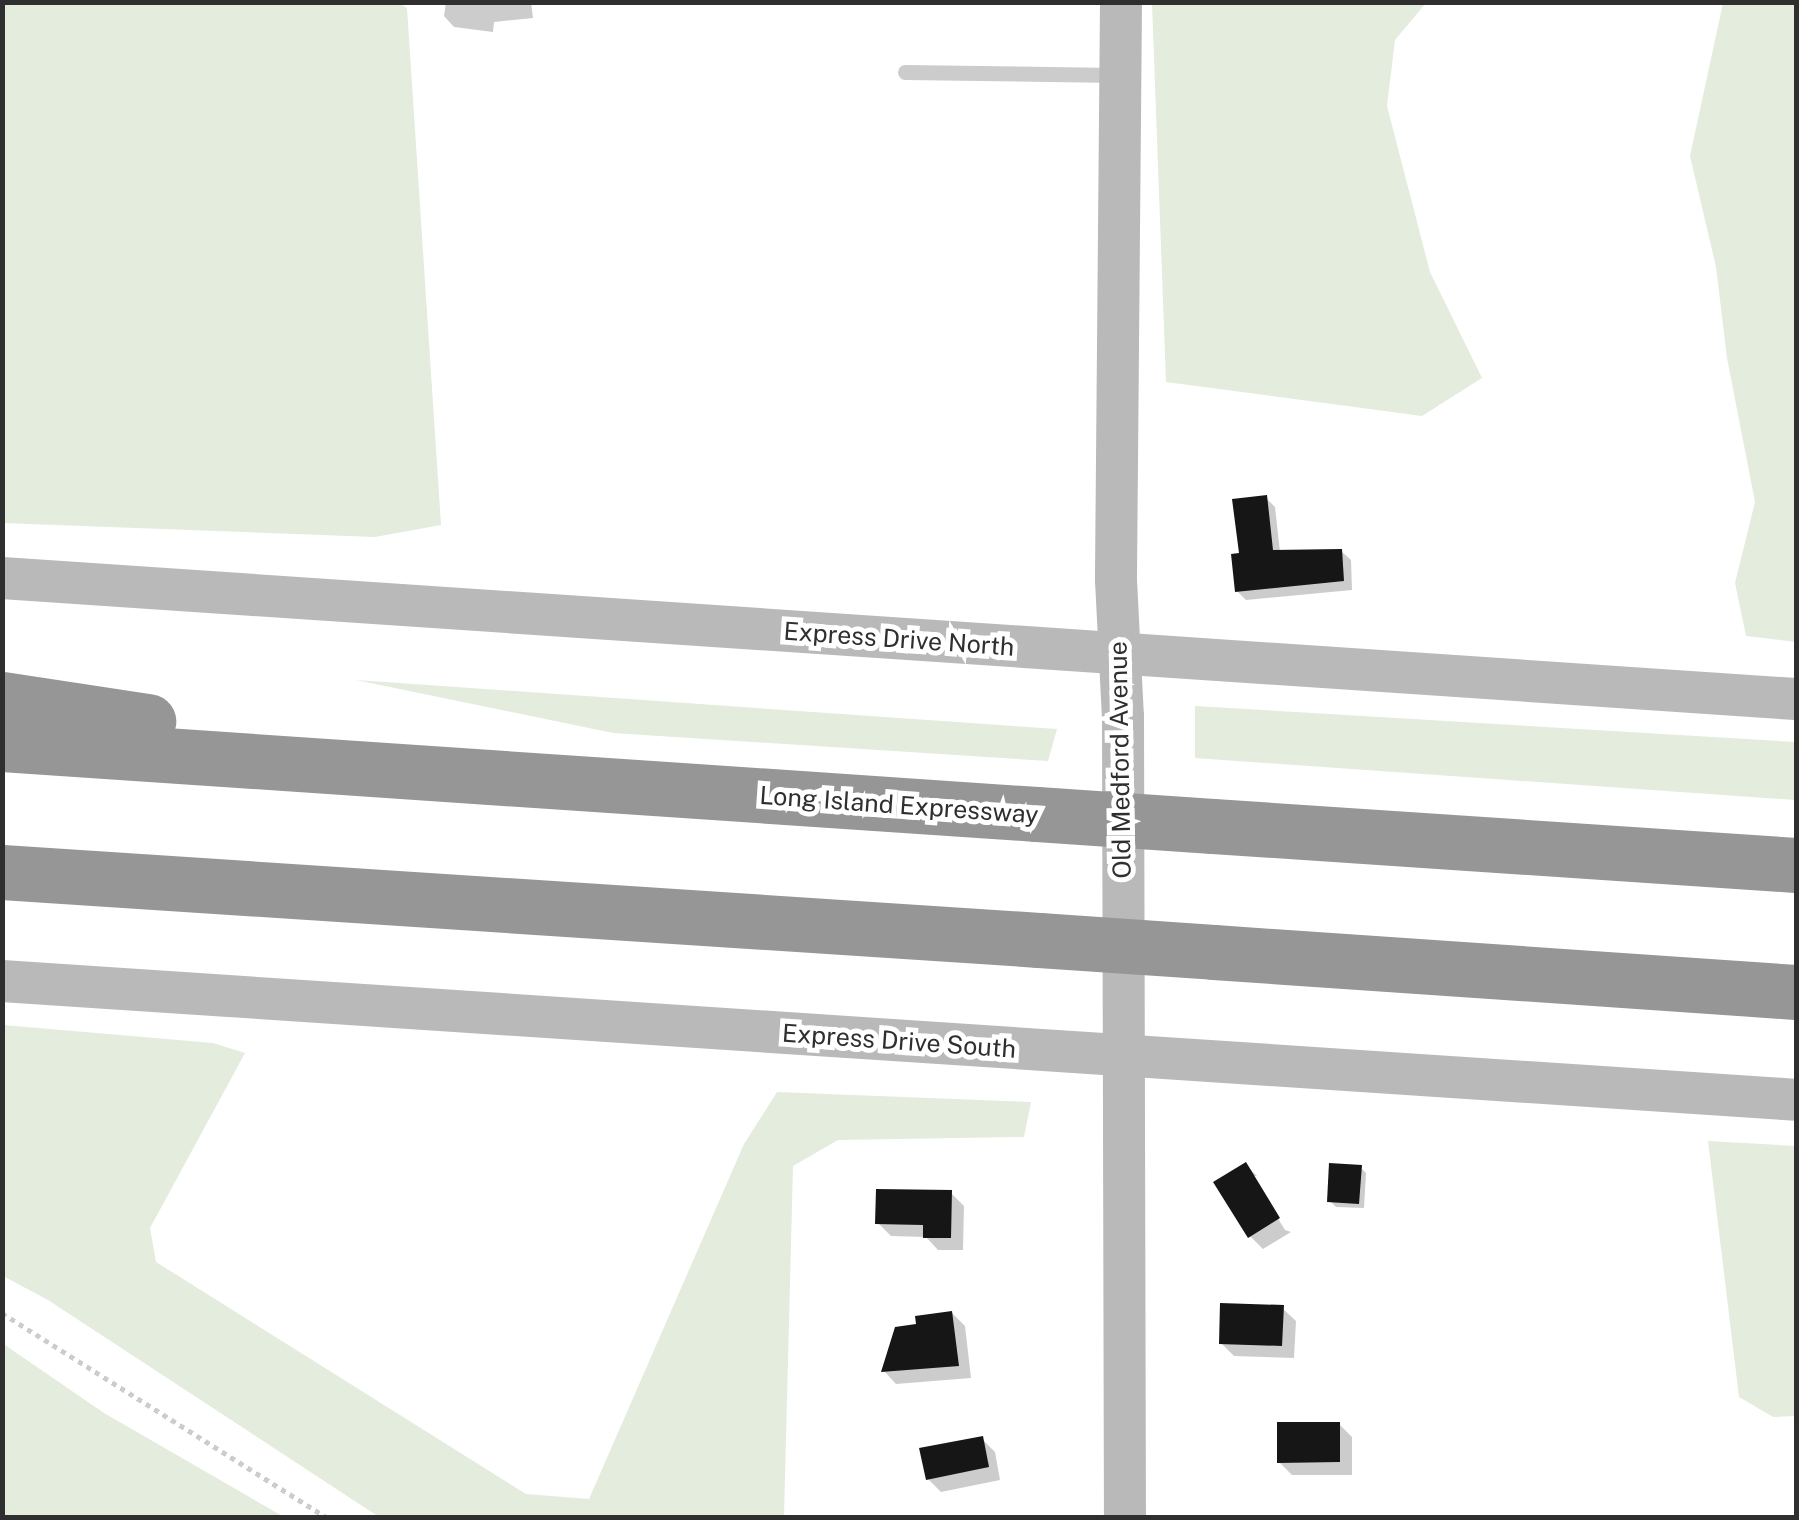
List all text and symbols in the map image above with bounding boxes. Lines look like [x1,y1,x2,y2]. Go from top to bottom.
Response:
street label: Express Drive North [782,616,1016,662]
street label: Old Medford Avenue [1103,641,1137,879]
street label: Long Island Expressway [758,780,1040,830]
street label: Express Drive South [781,1018,1017,1064]

